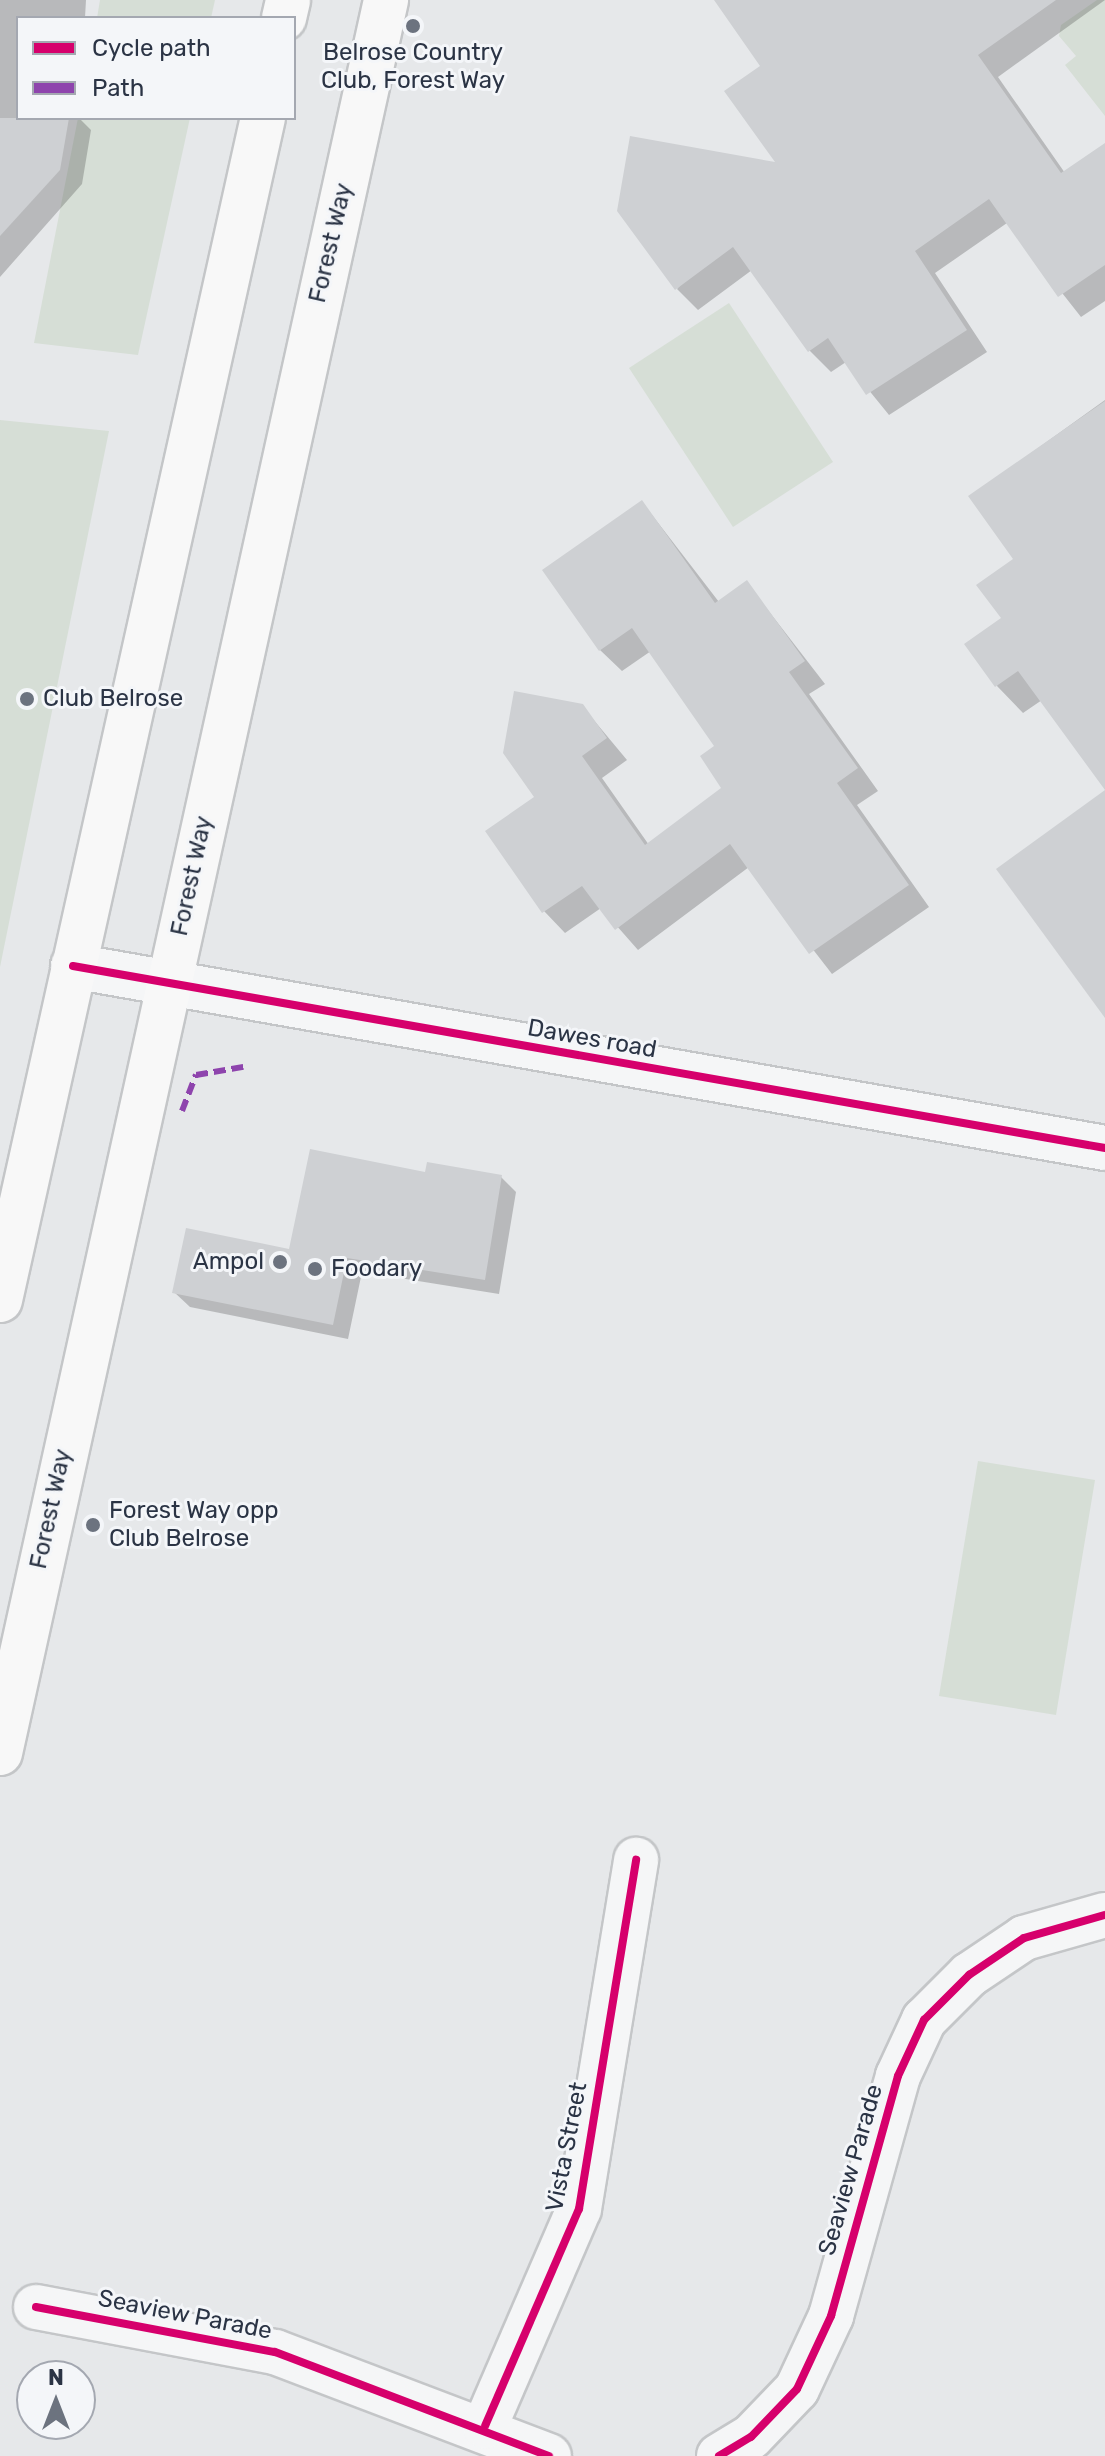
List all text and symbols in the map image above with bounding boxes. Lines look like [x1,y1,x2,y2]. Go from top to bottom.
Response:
legend [16,16,296,120]
marker: Belrose Country Club, Forest Way [404,17,422,35]
text: Cycle path [92,34,211,62]
place label: Belrose Country Club, Forest Way [321,39,505,95]
text: Path [92,74,144,102]
street label: Forest Way [303,180,359,306]
place label: Club Belrose [43,685,183,713]
marker: Club Belrose [18,690,36,708]
street label: Forest Way [165,813,219,939]
street label: Dawes road [525,1013,659,1065]
place label: Ampol [193,1248,264,1276]
marker: Ampol [271,1253,289,1271]
place label: Foodary [331,1255,422,1283]
marker: Foodary [306,1260,324,1278]
street label: Forest Way [24,1446,78,1572]
place label: Forest Way opp Club Belrose [109,1497,280,1553]
marker: Forest Way opp Club Belrose [84,1516,102,1534]
street label: Vista Street [540,2080,594,2214]
street label: Seaview Parade [813,2081,889,2259]
street label: Seaview Parade [95,2284,275,2346]
north arrow [16,2360,96,2440]
text: N [48,2364,64,2391]

